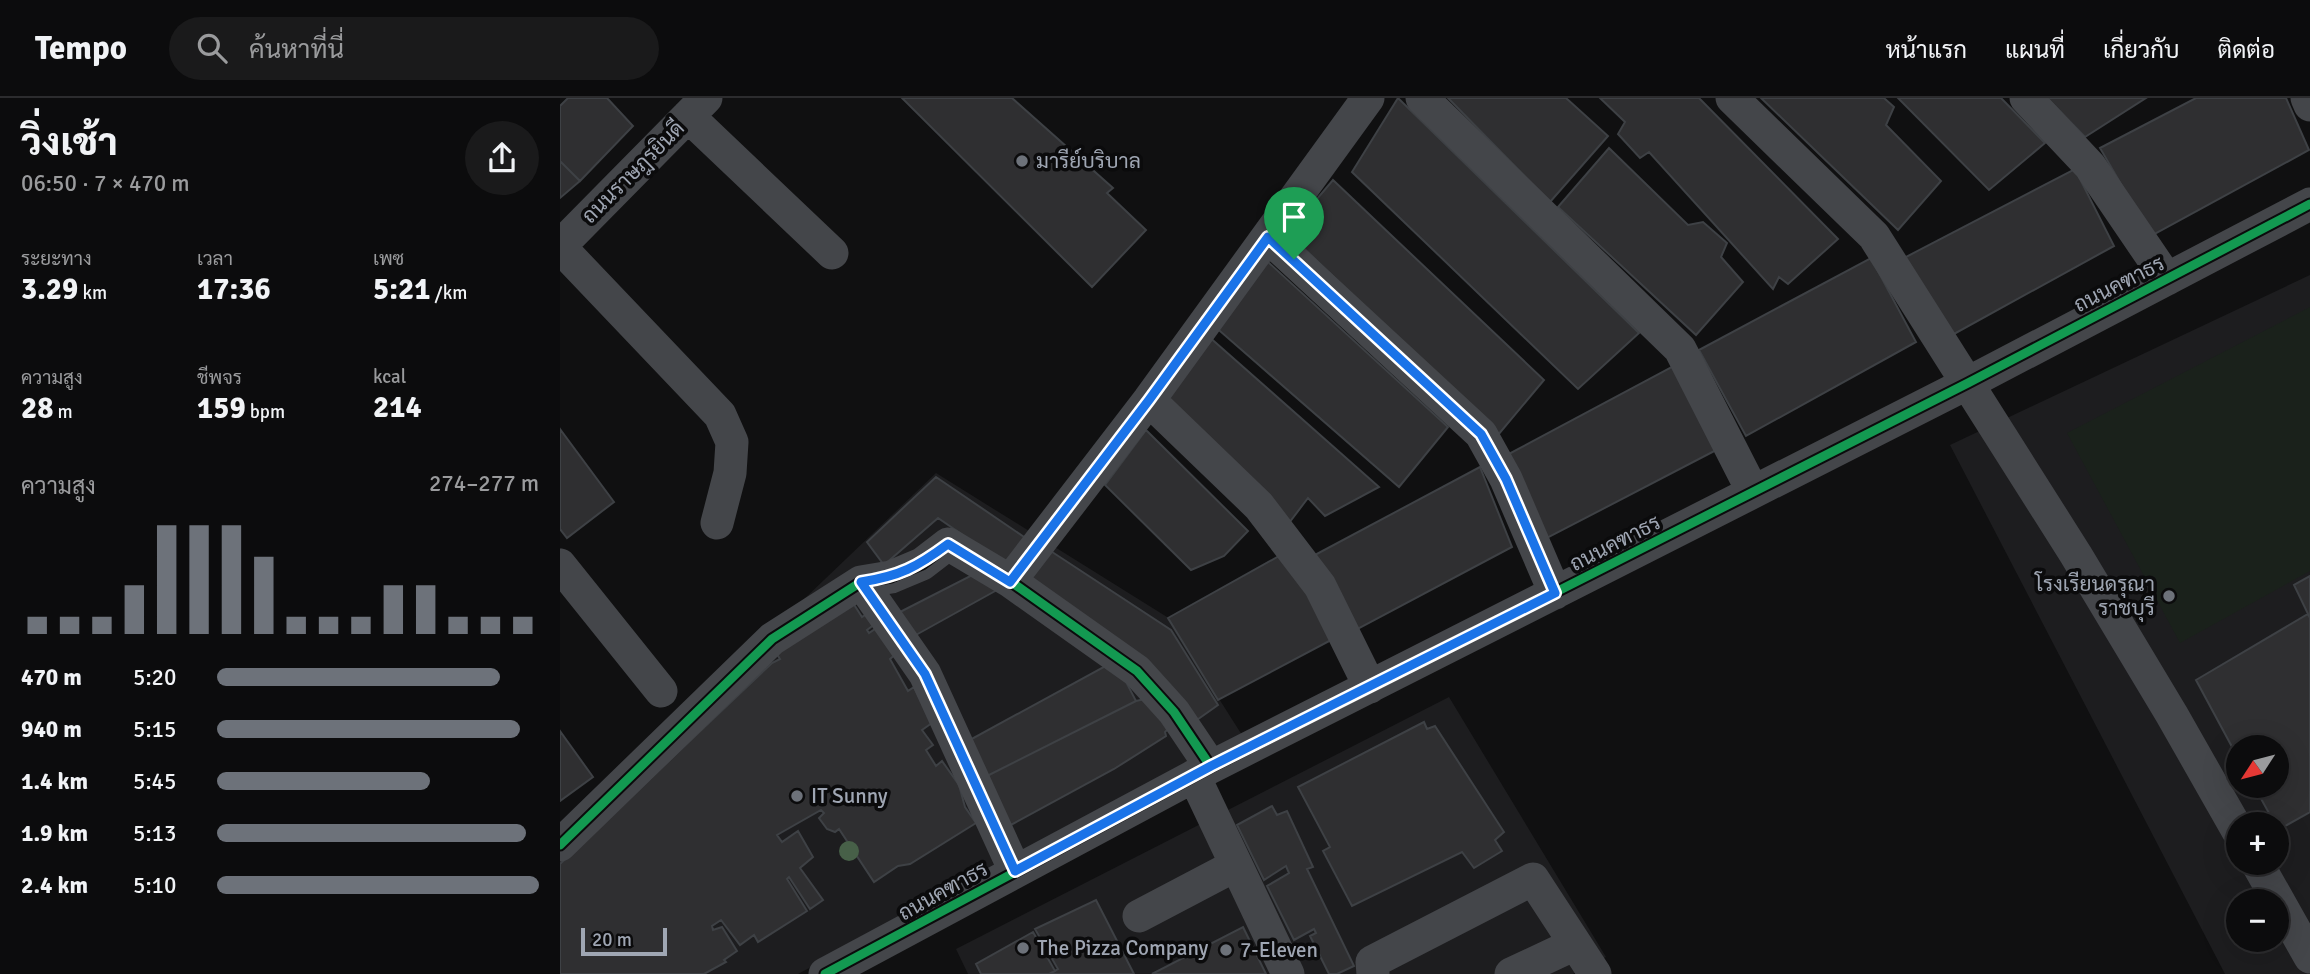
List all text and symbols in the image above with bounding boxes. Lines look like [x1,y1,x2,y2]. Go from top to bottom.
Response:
search box [169,17,659,80]
text: Tempo [35,28,127,69]
icon: search [193,29,231,67]
text: ค้นหาที่นี่ [249,34,344,66]
text: หน้าแรก [1886,35,1967,65]
text: แผนที่ [2005,35,2065,65]
text: เกี่ยวกับ [2103,35,2180,65]
text: ติดต่อ [2218,35,2275,65]
street label: ถนนราษฎรยินดี [576,115,690,229]
text: วิ่งเช้า [21,119,118,166]
button: share [465,121,539,195]
place label: มารีย์บริบาล [1036,147,1141,174]
marker: มารีย์บริบาล [1014,153,1030,169]
text: 06:50 · 7 × 470 m [21,169,190,198]
pin [1264,187,1324,259]
icon: arrive [1275,198,1313,236]
text: ระยะทาง [21,247,92,271]
text: เวลา [197,247,233,271]
text: เพซ [373,247,404,271]
street label: ถนนคฑาธร [2069,250,2169,318]
text: 3.29 [21,271,78,308]
text: 17:36 [197,271,271,308]
text: 5:21 [373,271,430,308]
text: km [78,281,107,305]
text: /km [430,281,467,305]
text: kcal [373,365,406,389]
text: ความสูง [21,366,83,390]
text: ชีพจร [197,366,242,390]
text: 214 [373,389,422,426]
text: 28 [21,390,53,427]
text: 159 [197,390,246,427]
text: m [53,400,73,424]
text: bpm [246,400,285,424]
text: 274–277 m [429,469,539,498]
text: ความสูง [21,472,96,501]
street label: ถนนคฑาธร [1565,509,1665,577]
place label: โรงเรียนดรุณา ราชบุรี [2034,571,2155,622]
marker: โรงเรียนดรุณา ราชบุรี [2161,588,2177,604]
text: 470 m [21,663,82,692]
text: 5:20 [133,663,176,692]
text: 940 m [21,715,82,744]
text: 5:15 [133,715,176,744]
north arrow [2226,735,2289,798]
map controls [2226,735,2289,952]
text: 1.4 km [21,767,88,796]
text: 5:45 [133,767,176,796]
place label: IT Sunny [811,783,888,809]
marker: IT Sunny [789,788,805,804]
button: + [2226,812,2289,875]
text: 1.9 km [21,819,88,848]
text: 5:13 [133,819,176,848]
street label: ถนนคฑาธร [894,856,992,926]
text: 2.4 km [21,871,88,900]
text: 5:10 [133,871,176,900]
button: − [2226,889,2289,952]
scale bar [581,925,667,957]
text: 20 m [592,928,632,952]
place label: The Pizza Company [1037,935,1209,961]
place label: 7-Eleven [1240,937,1318,963]
marker: The Pizza Company [1015,940,1031,956]
marker: 7-Eleven [1218,942,1234,958]

